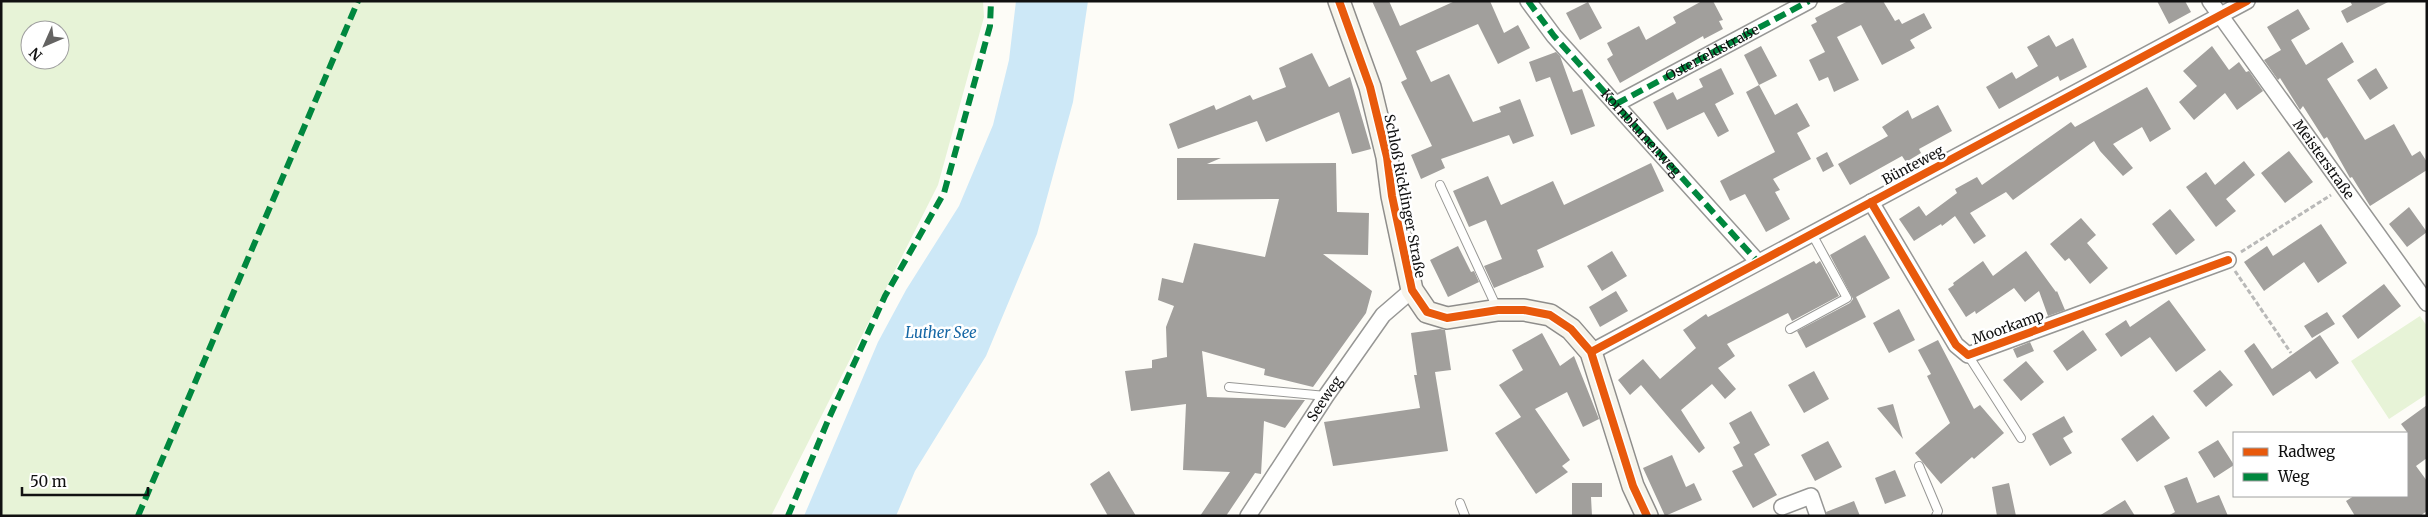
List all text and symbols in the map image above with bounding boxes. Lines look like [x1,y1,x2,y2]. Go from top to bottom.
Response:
north arrow [20,20,70,70]
street label: Osterfeldstraße [1662,20,1762,85]
text: N [26,44,46,64]
street label: Kornblumenweg [1597,85,1686,181]
street label: Schloß Ricklinger Straße [1380,113,1430,279]
street label: Meisterstraße [2289,116,2358,203]
street label: Bünteweg [1879,141,1947,189]
street label: Moorkamp [1970,306,2047,348]
water label: Luther See [905,323,977,342]
street label: Seeweg [1303,372,1347,425]
legend [2233,432,2408,497]
text: Radweg [2278,442,2335,461]
scale bar [22,464,149,496]
text: Weg [2277,467,2309,486]
text: 50 m [30,472,67,491]

